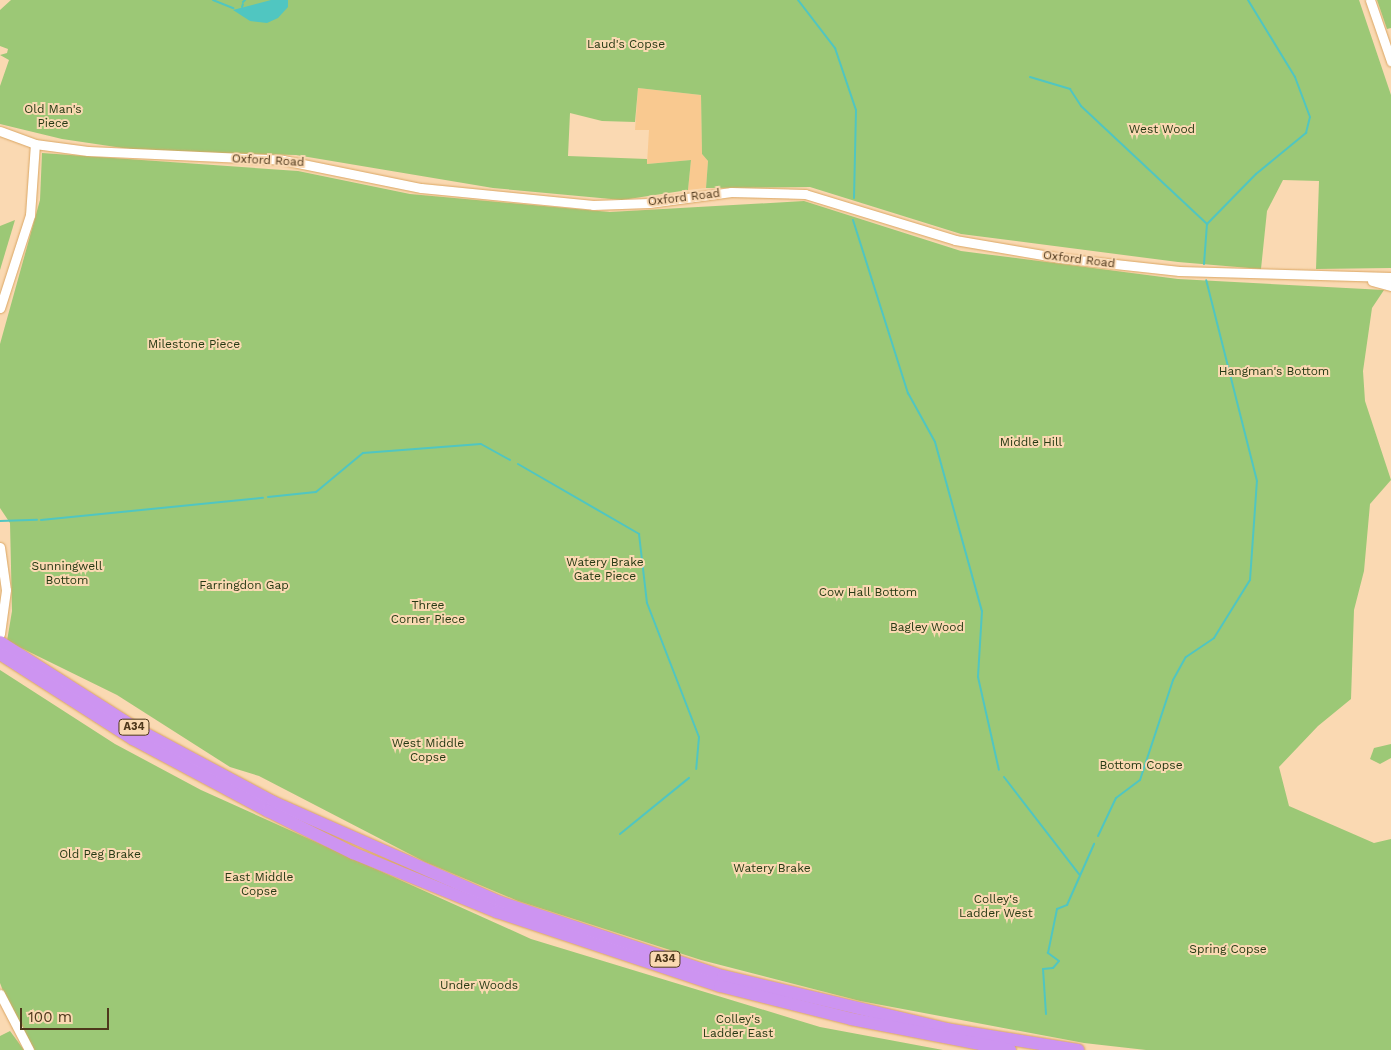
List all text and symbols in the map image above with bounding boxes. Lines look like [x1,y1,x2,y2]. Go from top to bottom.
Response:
park label: Laud's Copse [587,38,665,52]
park label: Old Man's Piece [24,103,82,131]
park label: West Wood [1129,123,1195,137]
street label: Oxford Road [231,152,305,170]
street label: Oxford Road [647,186,721,210]
street label: Oxford Road [1042,248,1116,272]
park label: Milestone Piece [148,338,240,352]
park label: Hangman's Bottom [1219,365,1329,379]
park label: Middle Hill [1000,436,1062,450]
park label: Watery Brake Gate Piece [566,556,644,584]
park label: Sunningwell Bottom [32,560,102,588]
park label: Farringdon Gap [199,579,289,593]
park label: Cow Hall Bottom [818,586,918,600]
park label: Three Corner Piece [391,599,465,627]
park label: Bagley Wood [890,621,964,635]
road number: A34 [118,719,150,736]
park label: West Middle Copse [392,737,464,765]
park label: Bottom Copse [1099,759,1183,773]
park label: Old Peg Brake [59,848,141,862]
park label: Watery Brake [733,862,811,876]
park label: East Middle Copse [225,871,293,899]
park label: Colley's Ladder West [959,893,1033,921]
park label: Spring Copse [1189,943,1267,957]
road number: A34 [649,951,681,968]
park label: Under Woods [440,979,518,993]
scale bar [22,998,111,1030]
text: 100 m [28,1008,72,1026]
park label: Colley's Ladder East [703,1013,773,1041]

